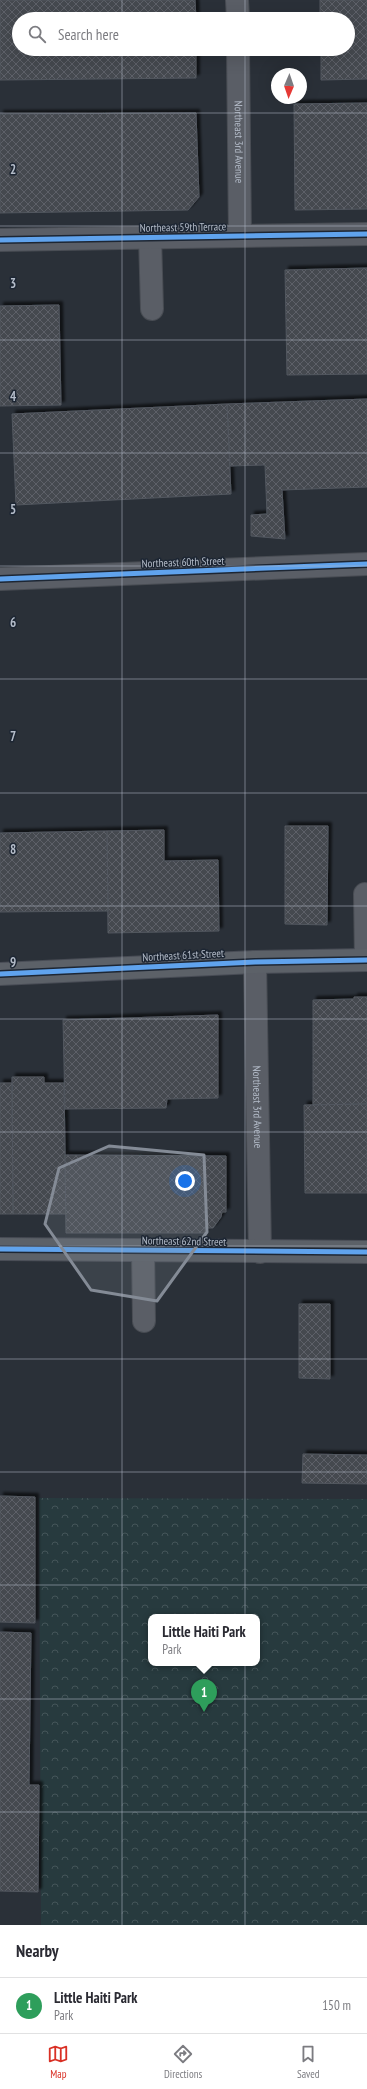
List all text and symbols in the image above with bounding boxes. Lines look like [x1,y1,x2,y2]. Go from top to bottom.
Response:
search box [12,12,355,56]
icon: search [26,23,48,45]
text: Search here [58,25,119,44]
north arrow [271,68,307,104]
street label: Northeast 3rd Avenue [232,101,246,184]
text: 2 [10,161,16,178]
street label: Northeast 59th Terrace [140,219,227,235]
text: 3 [10,275,16,292]
text: 4 [10,388,17,405]
text: 5 [10,501,16,518]
street label: Northeast 60th Street [141,554,225,570]
text: 6 [10,614,16,631]
text: 7 [10,728,16,745]
text: 8 [10,841,16,858]
street label: Northeast 61st Street [142,946,224,964]
text: 9 [10,954,16,971]
street label: Northeast 3rd Avenue [250,1066,265,1149]
your location [175,1171,195,1191]
street label: Northeast 62nd Street [142,1233,226,1249]
popup [148,1614,260,1666]
text: Little Haiti Park [162,1622,246,1641]
text: Park [162,1641,182,1658]
pin: 1 [191,1679,217,1712]
text: Nearby [16,1940,59,1962]
text: Little Haiti Park [54,1988,137,2007]
text: 1 [26,1997,32,2014]
text: 150 m [322,1997,351,2014]
text: Park [54,2007,73,2024]
tab: Map [47,2043,69,2081]
tab: Directions [164,2043,202,2081]
tab: Saved [297,2043,320,2081]

